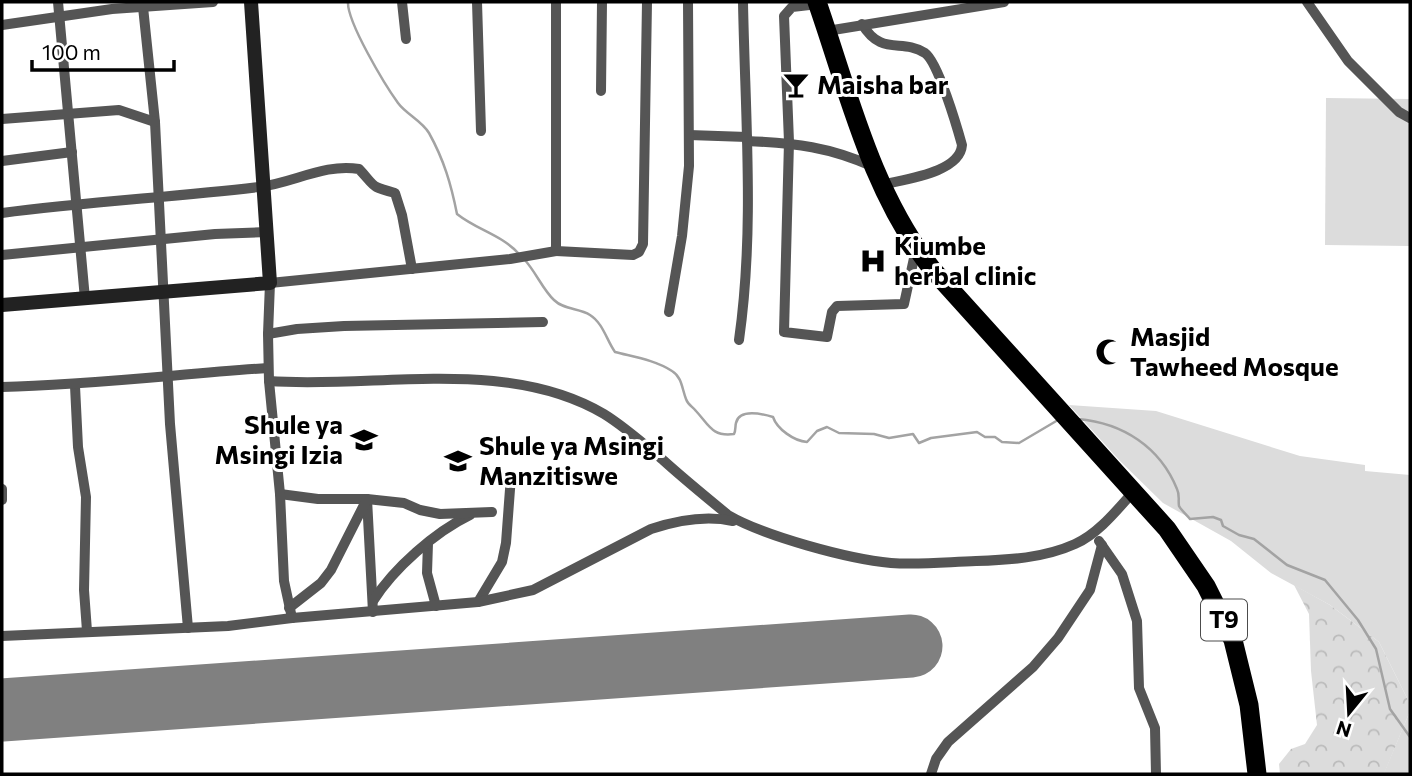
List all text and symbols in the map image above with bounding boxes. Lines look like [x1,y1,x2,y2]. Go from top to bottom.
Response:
scale bar [32,28,173,72]
text: 100 m [42,39,101,64]
place label: Maisha bar [817,68,949,99]
bar icon: Maisha bar [781,70,811,100]
place label: Kiumbe herbal clinic [894,229,1036,290]
hospital icon: Kiumbe herbal clinic [858,246,888,276]
place label: Masjid Tawheed Mosque [1130,320,1339,381]
mosque icon: Masjid Tawheed Mosque [1094,337,1124,367]
place label: Shule ya Msingi Izia [215,408,343,469]
school or university icon: Shule ya Msingi Izia [349,425,379,455]
place label: Shule ya Msingi Manzitiswe [479,429,664,490]
school or university icon: Shule ya Msingi Manzitiswe [443,446,473,476]
road number: T9 [1201,600,1247,640]
north arrow [1314,678,1384,748]
text: N [1333,717,1354,743]

